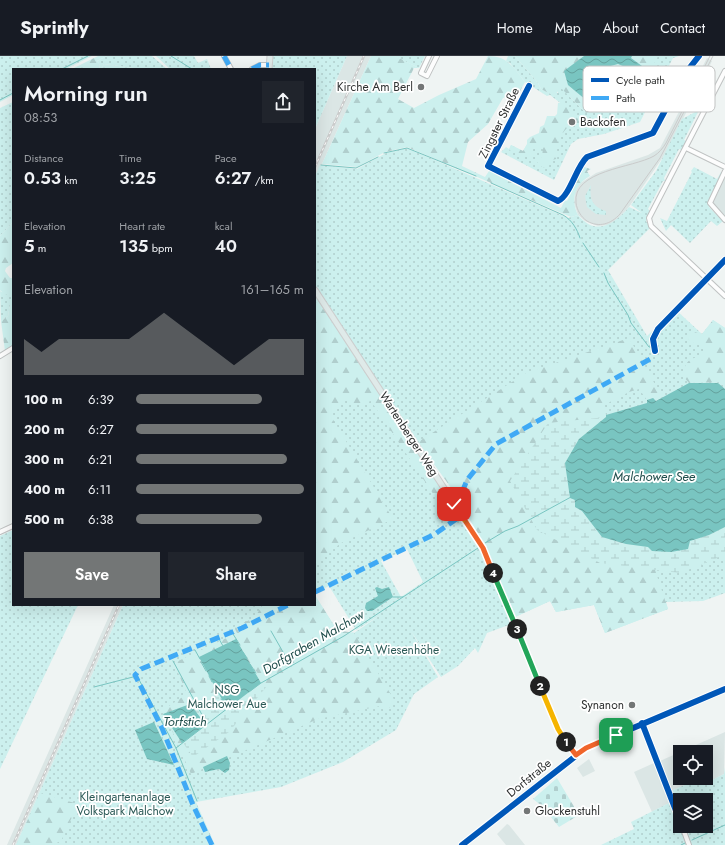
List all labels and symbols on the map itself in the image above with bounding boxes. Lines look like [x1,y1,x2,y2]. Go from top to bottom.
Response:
legend [583,66,715,112]
text: Cycle path [616,72,665,88]
place label: Kirche Am Berl [337,78,413,96]
marker: Kirche Am Berl [416,82,426,92]
street label: Zingster Straße [474,85,524,161]
text: Path [616,90,635,106]
place label: Backofen [580,113,626,131]
marker: Backofen [567,117,577,127]
street label: Wartenberger Weg [375,388,443,480]
water label: Malchower See [613,467,696,486]
pin [437,487,471,521]
pin: 4 [483,563,503,583]
water label: Dorfgraben Malchow [259,604,369,679]
pin: 3 [507,619,527,639]
park label: KGA Wiesenhöhe [349,641,439,659]
pin: 2 [530,676,550,696]
park label: NSG Malchower Aue [188,681,266,713]
place label: Synanon [581,696,624,714]
marker: Synanon [627,700,637,710]
water label: Torfstich [163,712,207,731]
pin [599,718,633,752]
pin: 1 [556,732,576,752]
street label: Dorfstraße [503,754,555,802]
park label: Kleingartenanlage Volkspark Malchow [77,788,174,820]
place label: Glockenstuhl [535,802,600,820]
marker: Glockenstuhl [522,806,532,816]

